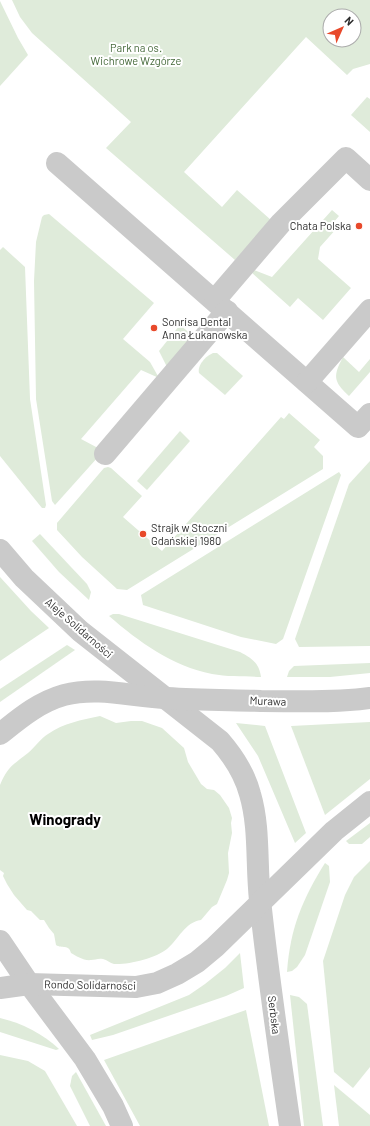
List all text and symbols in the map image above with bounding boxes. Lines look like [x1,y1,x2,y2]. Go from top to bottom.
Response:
north arrow [322,8,362,48]
text: N [342,13,357,28]
park label: Park na os. Wichrowe Wzgórze [91,41,182,67]
place label: Chata Polska [290,219,351,232]
marker: Chata Polska [354,221,364,231]
place label: Sonrisa Dental Anna Łukanowska [162,315,247,341]
marker: Sonrisa Dental Anna Łukanowska [149,323,159,333]
place label: Strajk w Stoczni Gdańskiej 1980 [151,521,227,547]
marker: Strajk w Stoczni Gdańskiej 1980 [138,529,148,539]
street label: Aleje Solidarności [43,595,116,661]
street label: Murawa [249,693,287,708]
district label: Winogrady [29,810,101,828]
street label: Rondo Solidarności [44,977,136,992]
street label: Serbska [266,995,283,1035]

